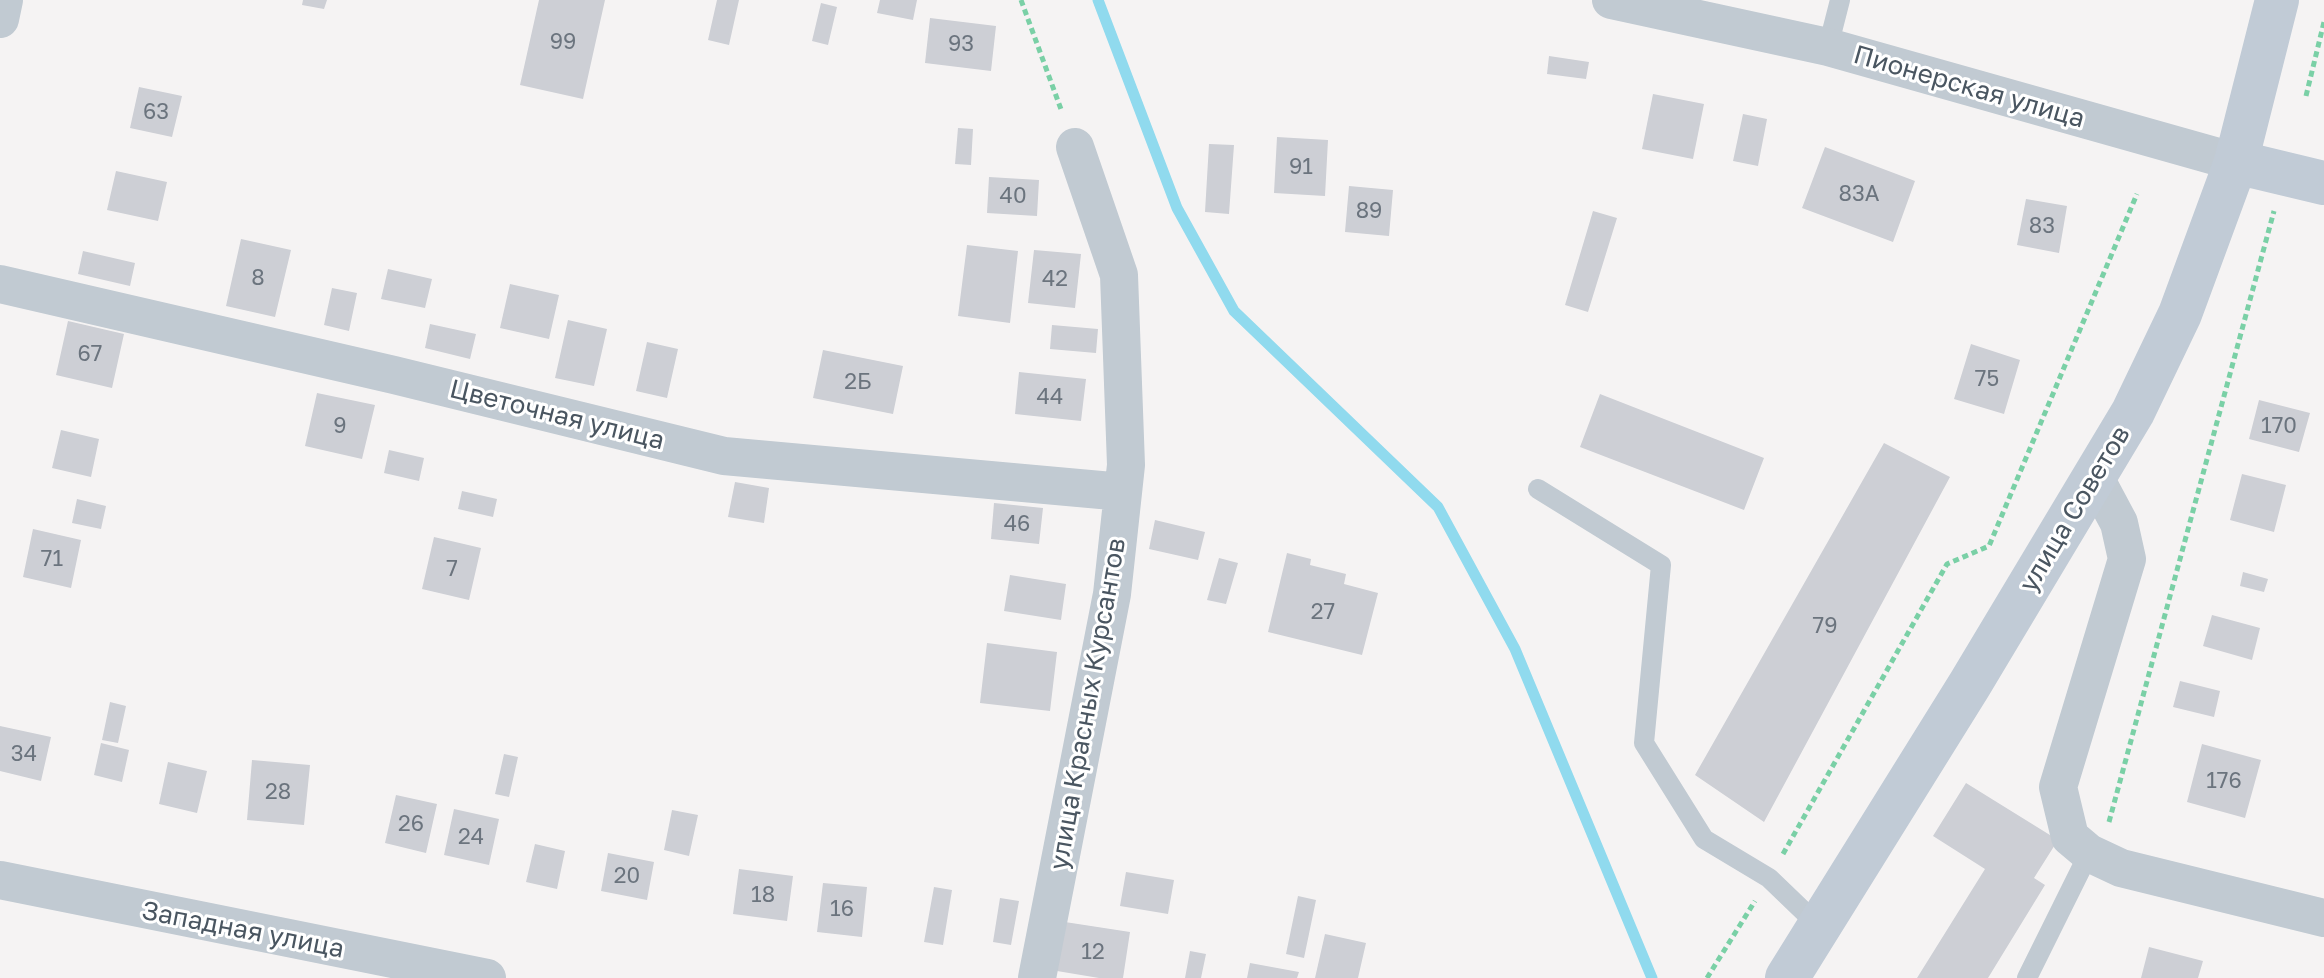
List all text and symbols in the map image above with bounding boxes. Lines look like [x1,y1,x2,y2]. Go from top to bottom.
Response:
house number: 99 [550,29,576,55]
house number: 93 [948,31,974,57]
street label: Пионерская улица [1850,39,2088,135]
house number: 63 [143,99,169,125]
house number: 91 [1289,154,1313,180]
house number: 83А [1838,181,1880,207]
house number: 40 [999,183,1027,209]
house number: 89 [1356,198,1382,224]
house number: 83 [2029,213,2055,239]
house number: 8 [251,265,265,291]
house number: 42 [1042,266,1068,292]
house number: 67 [78,341,102,367]
house number: 75 [1975,366,1999,392]
house number: 2Б [844,369,872,395]
street label: Цветочная улица [447,373,667,457]
house number: 44 [1037,384,1063,410]
house number: 9 [333,413,347,439]
house number: 170 [2261,413,2297,439]
street label: улица Советов [2013,420,2137,598]
house number: 46 [1004,511,1030,537]
street label: улица Красных Курсантов [1043,536,1133,872]
house number: 71 [41,546,63,572]
house number: 7 [446,556,458,582]
house number: 27 [1311,599,1335,625]
house number: 79 [1813,613,1837,639]
house number: 34 [11,741,37,767]
house number: 176 [2206,768,2242,794]
house number: 28 [265,779,291,805]
house number: 26 [398,811,424,837]
house number: 24 [458,824,484,850]
house number: 20 [614,863,640,889]
house number: 18 [751,882,775,908]
street label: Западная улица [139,895,347,965]
house number: 16 [830,896,854,922]
house number: 12 [1081,939,1105,965]

